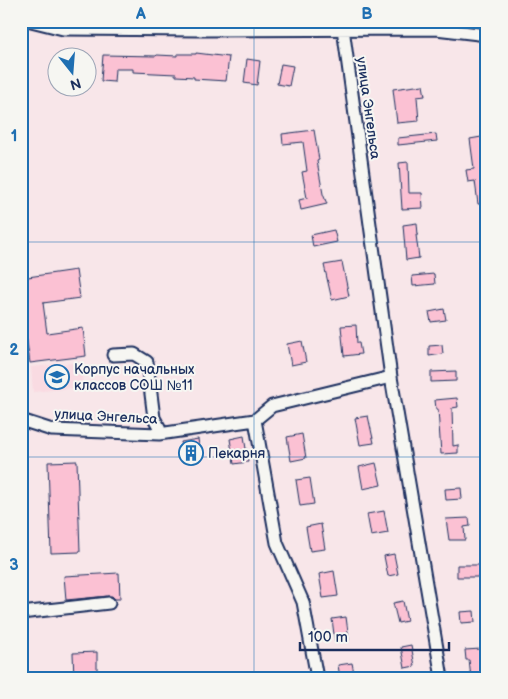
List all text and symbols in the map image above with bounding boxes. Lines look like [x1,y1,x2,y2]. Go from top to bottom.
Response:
text: A [135,5,146,24]
text: B [361,5,373,24]
north arrow [48,48,98,98]
street label: улица Энгельса [353,56,384,161]
text: N [68,74,83,94]
text: 1 [11,127,17,146]
text: 2 [9,341,19,360]
place label: Корпус начальных классов СОШ №11 [74,361,195,394]
school or university icon: Корпус начальных классов СОШ №11 [44,364,70,390]
street label: улица Энгельса [54,405,159,428]
building icon: Пекарня [178,440,204,466]
place label: Пекарня [208,445,266,462]
text: 3 [9,556,19,575]
scale bar [300,619,449,651]
text: 100 m [308,628,348,647]

